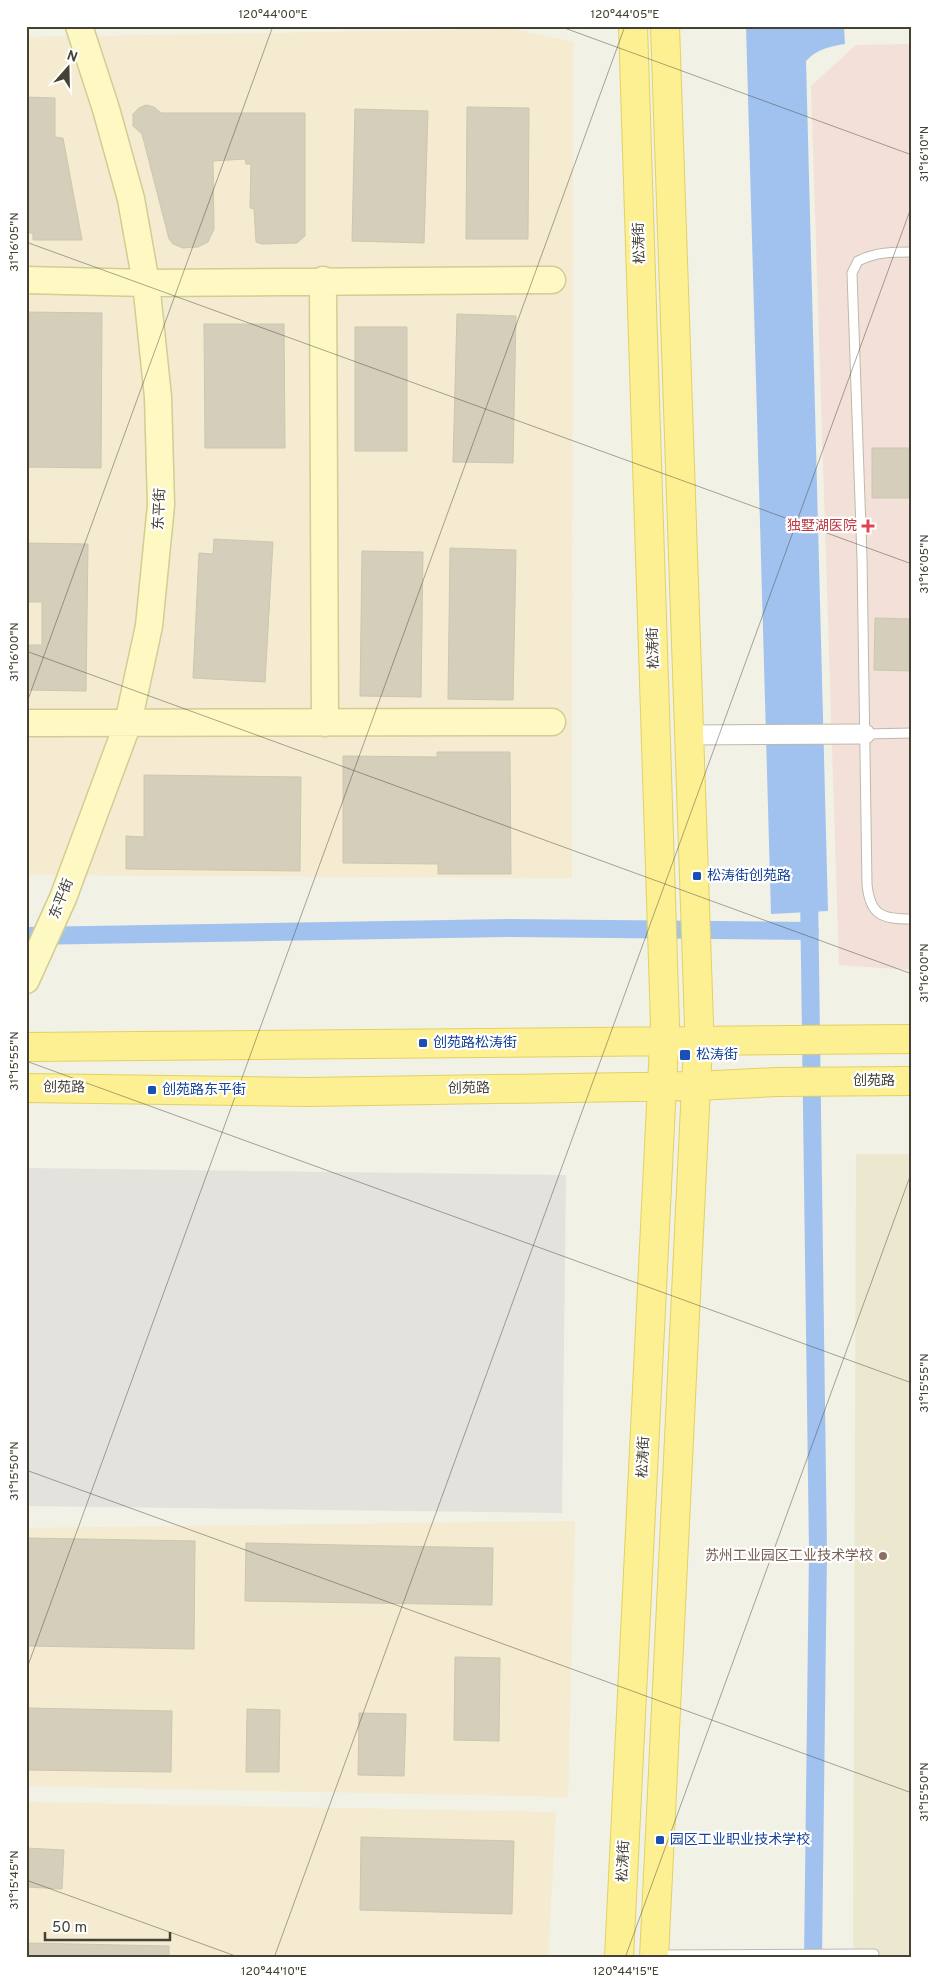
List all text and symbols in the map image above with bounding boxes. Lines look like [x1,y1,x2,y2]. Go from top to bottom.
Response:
text: 120°44'00"E [238,7,308,23]
text: 120°44'05"E [590,7,660,23]
north arrow [42,42,92,92]
text: N [64,47,80,67]
text: 31°16'10"N [917,126,933,182]
text: 31°16'05"N [7,212,23,272]
street label: 松涛街 [631,222,649,264]
street label: 东平街 [150,488,170,530]
place label: 独墅湖医院 [787,518,857,535]
marker: 独墅湖医院 [861,519,875,533]
text: 31°16'05"N [917,534,933,594]
text: 31°16'00"N [7,622,23,682]
street label: 松涛街 [645,627,663,669]
place label: 松涛街创苑路 [707,867,791,885]
marker: 松涛街创苑路 [691,870,703,882]
street label: 东平街 [46,876,78,922]
text: 31°16'00"N [917,943,933,1003]
text: 31°15'55"N [7,1031,23,1091]
place label: 创苑路松涛街 [433,1034,517,1052]
marker: 创苑路松涛街 [417,1037,429,1049]
place label: 松涛街 [696,1047,738,1064]
marker: 松涛街 [678,1048,692,1062]
street label: 创苑路 [853,1072,895,1090]
street label: 创苑路 [43,1078,85,1097]
street label: 创苑路 [448,1079,490,1098]
place label: 创苑路东平街 [162,1081,246,1099]
marker: 创苑路东平街 [146,1084,158,1096]
text: 31°15'55"N [917,1353,933,1413]
street label: 松涛街 [634,1436,654,1478]
text: 31°15'50"N [7,1441,23,1501]
place label: 苏州工业园区工业技术学校 [705,1547,873,1565]
marker: 苏州工业园区工业技术学校 [877,1550,889,1562]
text: 31°15'50"N [917,1762,933,1822]
place label: 园区工业职业技术学校 [670,1831,810,1849]
marker: 园区工业职业技术学校 [654,1834,666,1846]
street label: 松涛街 [614,1840,634,1882]
text: 31°15'45"N [7,1850,23,1910]
scale bar [45,1909,170,1941]
text: 50 m [52,1919,87,1938]
text: 120°44'10"E [241,1964,307,1980]
text: 120°44'15"E [593,1964,659,1980]

